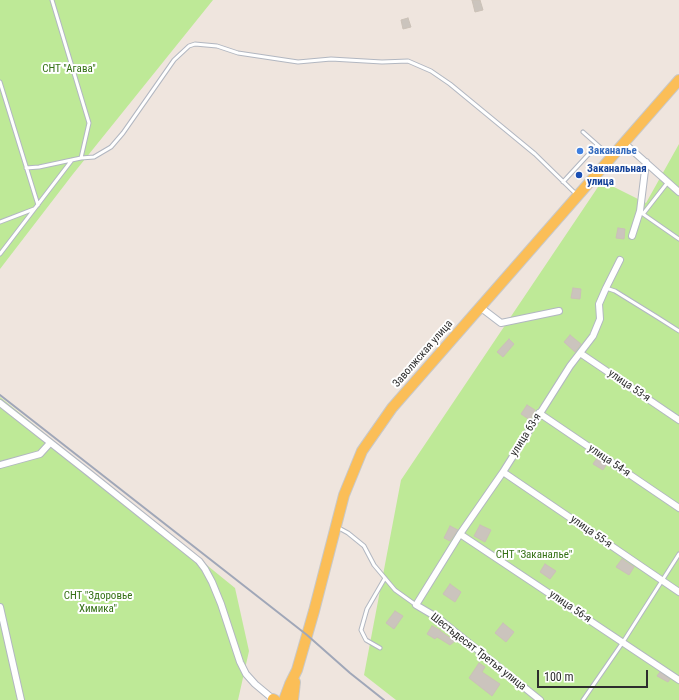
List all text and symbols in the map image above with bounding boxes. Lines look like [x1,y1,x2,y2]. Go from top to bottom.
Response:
park label: СНТ "Агава" [42,62,96,76]
place label: Заканалье [588,144,637,158]
marker: Заканалье [575,146,585,156]
place label: Заканальная улица [587,162,647,188]
marker: Заканальная улица [574,170,584,180]
street label: Заволжская улица [390,318,456,390]
street label: улица 53-я [605,367,653,405]
street label: улица 63-я [508,411,544,459]
street label: улица 54-я [585,442,633,480]
street label: улица 55-я [568,513,614,551]
park label: СНТ "Заканалье" [496,548,572,562]
street label: улица 56-я [546,588,594,626]
park label: СНТ "Здоровье Химика" [64,589,132,615]
street label: Шестьдесят Третья улица [428,611,528,693]
scale bar [539,662,650,688]
text: 100 m [544,670,574,684]

